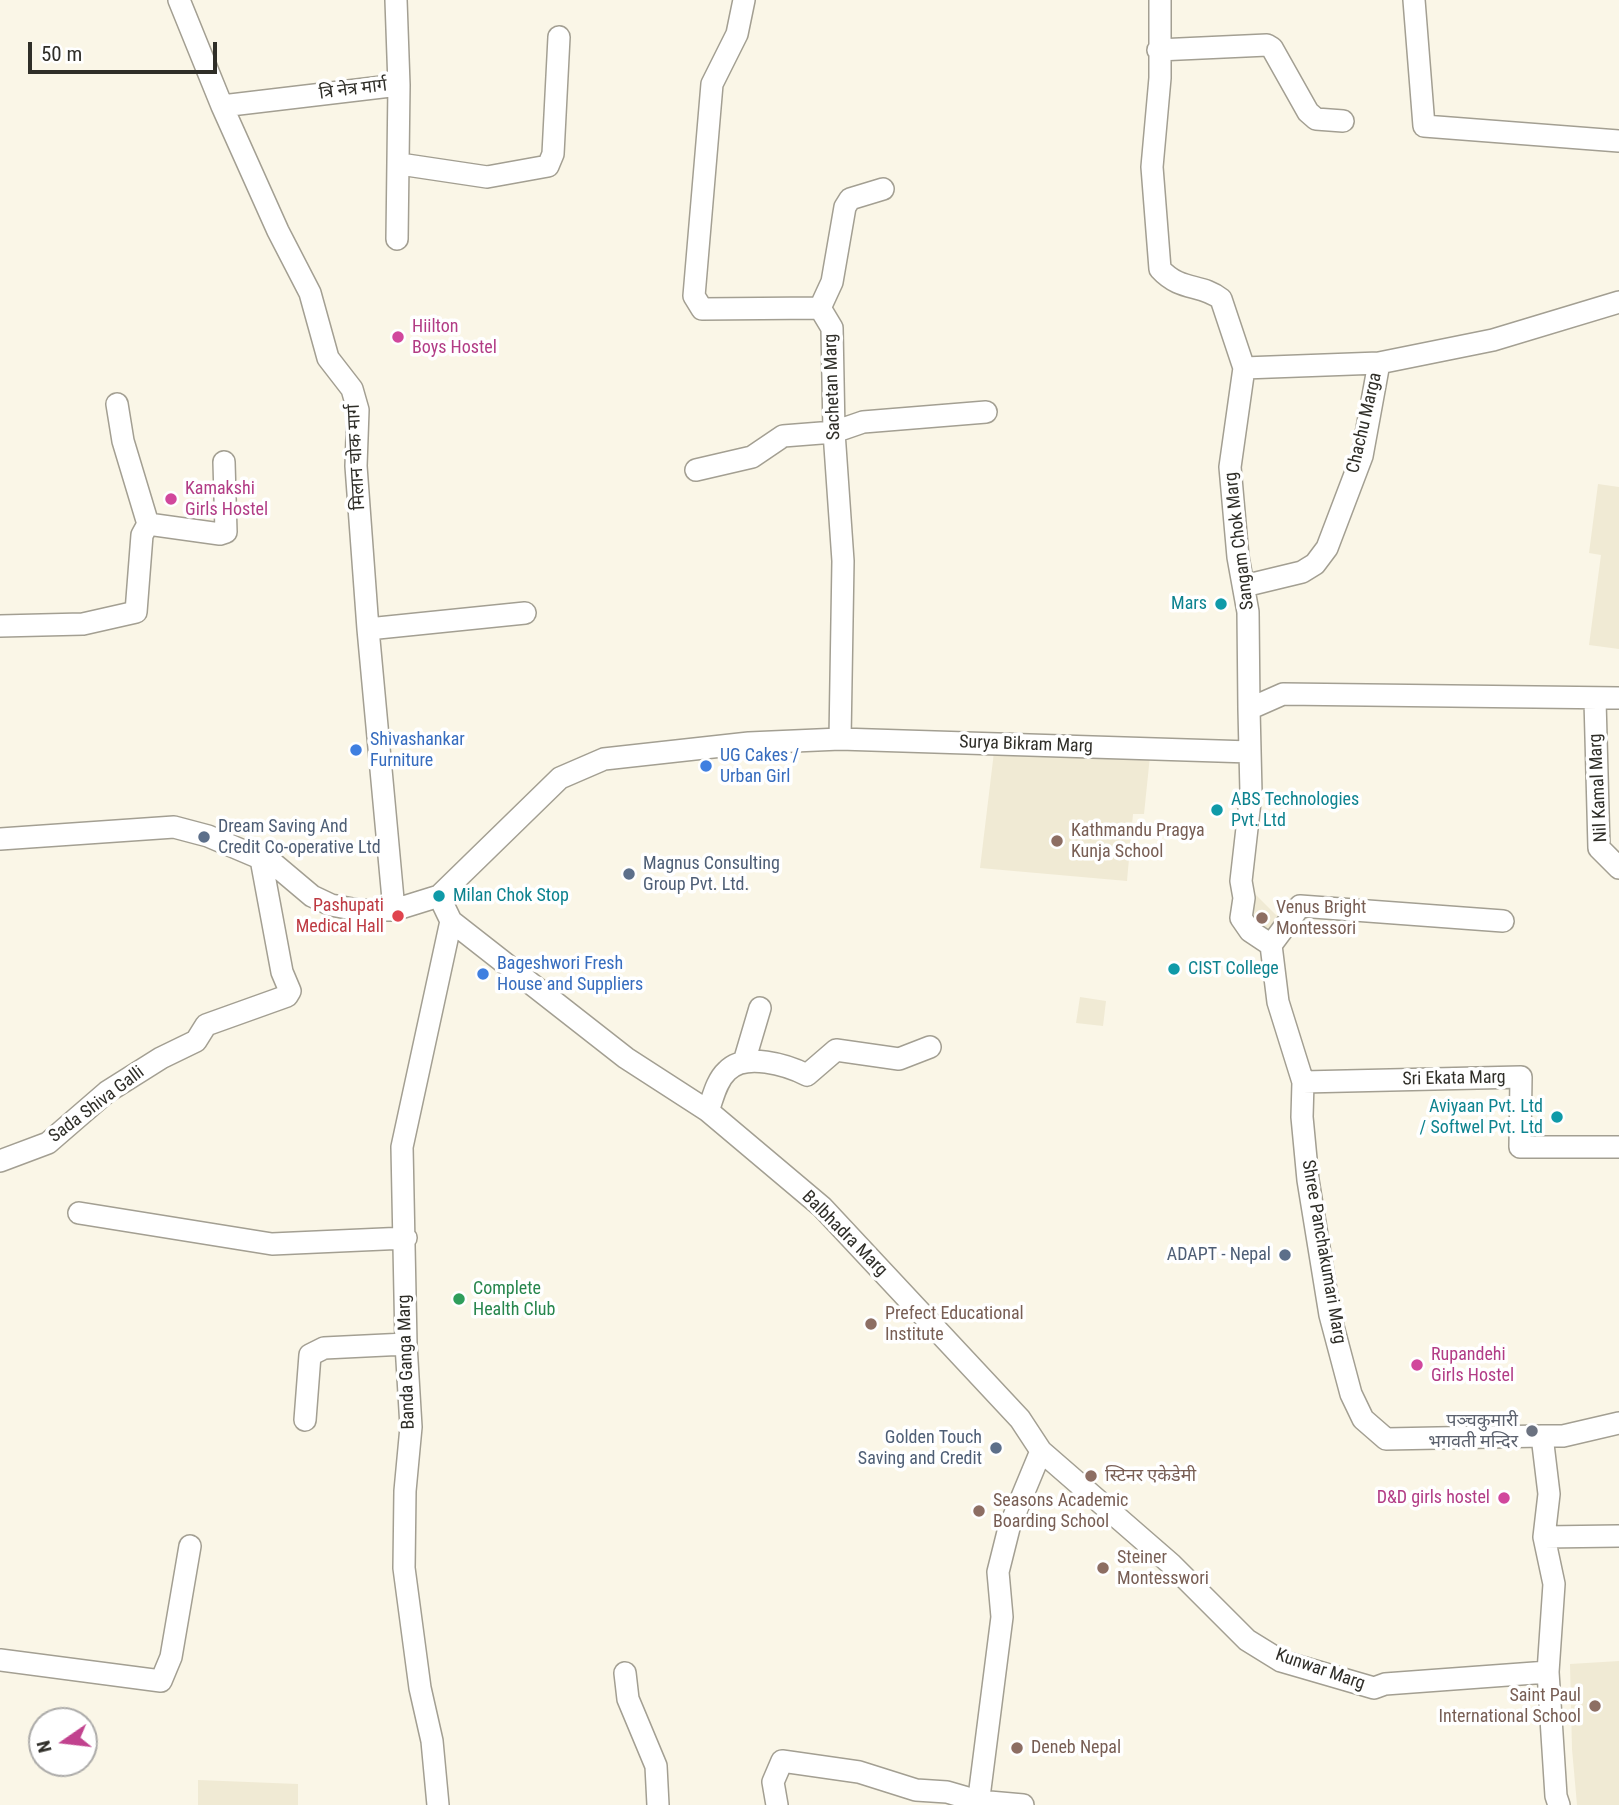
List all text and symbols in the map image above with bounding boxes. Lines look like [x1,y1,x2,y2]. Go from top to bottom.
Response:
scale bar [32,28,220,72]
text: 50 m [41,42,82,66]
street label: त्रि नेत्र मार्ग [318,75,388,105]
place label: Hiilton Boys Hostel [412,316,497,358]
marker: Hiilton Boys Hostel [390,329,406,345]
street label: Sachetan Marg [820,333,846,441]
street label: Chachu Marga [1343,371,1387,475]
street label: मिलान चोक मार्ग [343,403,371,511]
street label: Sangam Chok Marg [1221,471,1259,611]
place label: Kamakshi Girls Hostel [185,478,268,520]
marker: Kamakshi Girls Hostel [163,491,179,507]
place label: Mars [1171,593,1207,615]
marker: Mars [1213,596,1229,612]
place label: Shivashankar Furniture [370,729,465,772]
street label: Surya Bikram Marg [959,732,1093,758]
street label: Nil Kamal Marg [1585,733,1613,843]
marker: Shivashankar Furniture [348,742,364,758]
place label: UG Cakes / Urban Girl [720,745,799,788]
marker: UG Cakes / Urban Girl [698,758,714,774]
place label: ABS Technologies Pvt. Ltd [1231,789,1359,832]
marker: ABS Technologies Pvt. Ltd [1209,802,1225,818]
place label: Dream Saving And Credit Co-operative Ltd [218,816,381,858]
place label: Kathmandu Pragya Kunja School [1071,820,1205,862]
marker: Dream Saving And Credit Co-operative Ltd [196,829,212,845]
marker: Kathmandu Pragya Kunja School [1049,833,1065,849]
place label: Magnus Consulting Group Pvt. Ltd. [643,853,780,896]
marker: Magnus Consulting Group Pvt. Ltd. [621,866,637,882]
place label: Milan Chok Stop [453,885,569,907]
marker: Milan Chok Stop [431,888,447,904]
place label: Pashupati Medical Hall [296,895,384,937]
place label: Venus Bright Montessori [1276,897,1366,940]
marker: Pashupati Medical Hall [390,908,406,924]
marker: Venus Bright Montessori [1254,910,1270,926]
place label: Bageshwori Fresh House and Suppliers [497,953,643,996]
place label: CIST College [1188,958,1279,980]
marker: CIST College [1166,961,1182,977]
marker: Bageshwori Fresh House and Suppliers [475,966,491,982]
street label: Sada Shiva Galli [45,1062,149,1148]
street label: Sri Ekata Marg [1402,1067,1506,1091]
place label: Aviyaan Pvt. Ltd / Softwel Pvt. Ltd [1420,1096,1543,1138]
marker: Aviyaan Pvt. Ltd / Softwel Pvt. Ltd [1549,1109,1565,1125]
street label: Shree Panchakumari Marg [1296,1158,1350,1346]
street label: Balbhadra Marg [797,1187,891,1281]
place label: ADAPT - Nepal [1167,1244,1271,1266]
marker: ADAPT - Nepal [1277,1247,1293,1263]
place label: Complete Health Club [473,1278,555,1320]
marker: Complete Health Club [451,1291,467,1307]
street label: Banda Ganga Marg [394,1294,420,1430]
place label: Prefect Educational Institute [885,1303,1024,1346]
marker: Prefect Educational Institute [863,1316,879,1332]
place label: Rupandehi Girls Hostel [1431,1344,1514,1386]
marker: Rupandehi Girls Hostel [1409,1357,1425,1373]
place label: पञ्चकुमारी भगवती मन्दिर [1428,1410,1518,1452]
marker: पञ्चकुमारी भगवती मन्दिर [1524,1423,1540,1439]
place label: Golden Touch Saving and Credit [858,1427,982,1470]
marker: Golden Touch Saving and Credit [988,1440,1004,1456]
place label: स्टिनर एकेडेमी [1105,1465,1196,1487]
marker: स्टिनर एकेडेमी [1083,1468,1099,1484]
place label: D&D girls hostel [1377,1487,1490,1509]
place label: Seasons Academic Boarding School [993,1490,1128,1532]
marker: D&D girls hostel [1496,1490,1512,1506]
marker: Seasons Academic Boarding School [971,1503,987,1519]
place label: Steiner Montesswori [1117,1547,1209,1590]
marker: Steiner Montesswori [1095,1560,1111,1576]
street label: Kunwar Marg [1272,1645,1368,1695]
place label: Saint Paul International School [1439,1685,1581,1728]
marker: Saint Paul International School [1587,1698,1603,1714]
north arrow [28,1707,98,1777]
place label: Deneb Nepal [1031,1737,1121,1759]
text: N [32,1738,57,1755]
marker: Deneb Nepal [1009,1740,1025,1756]

